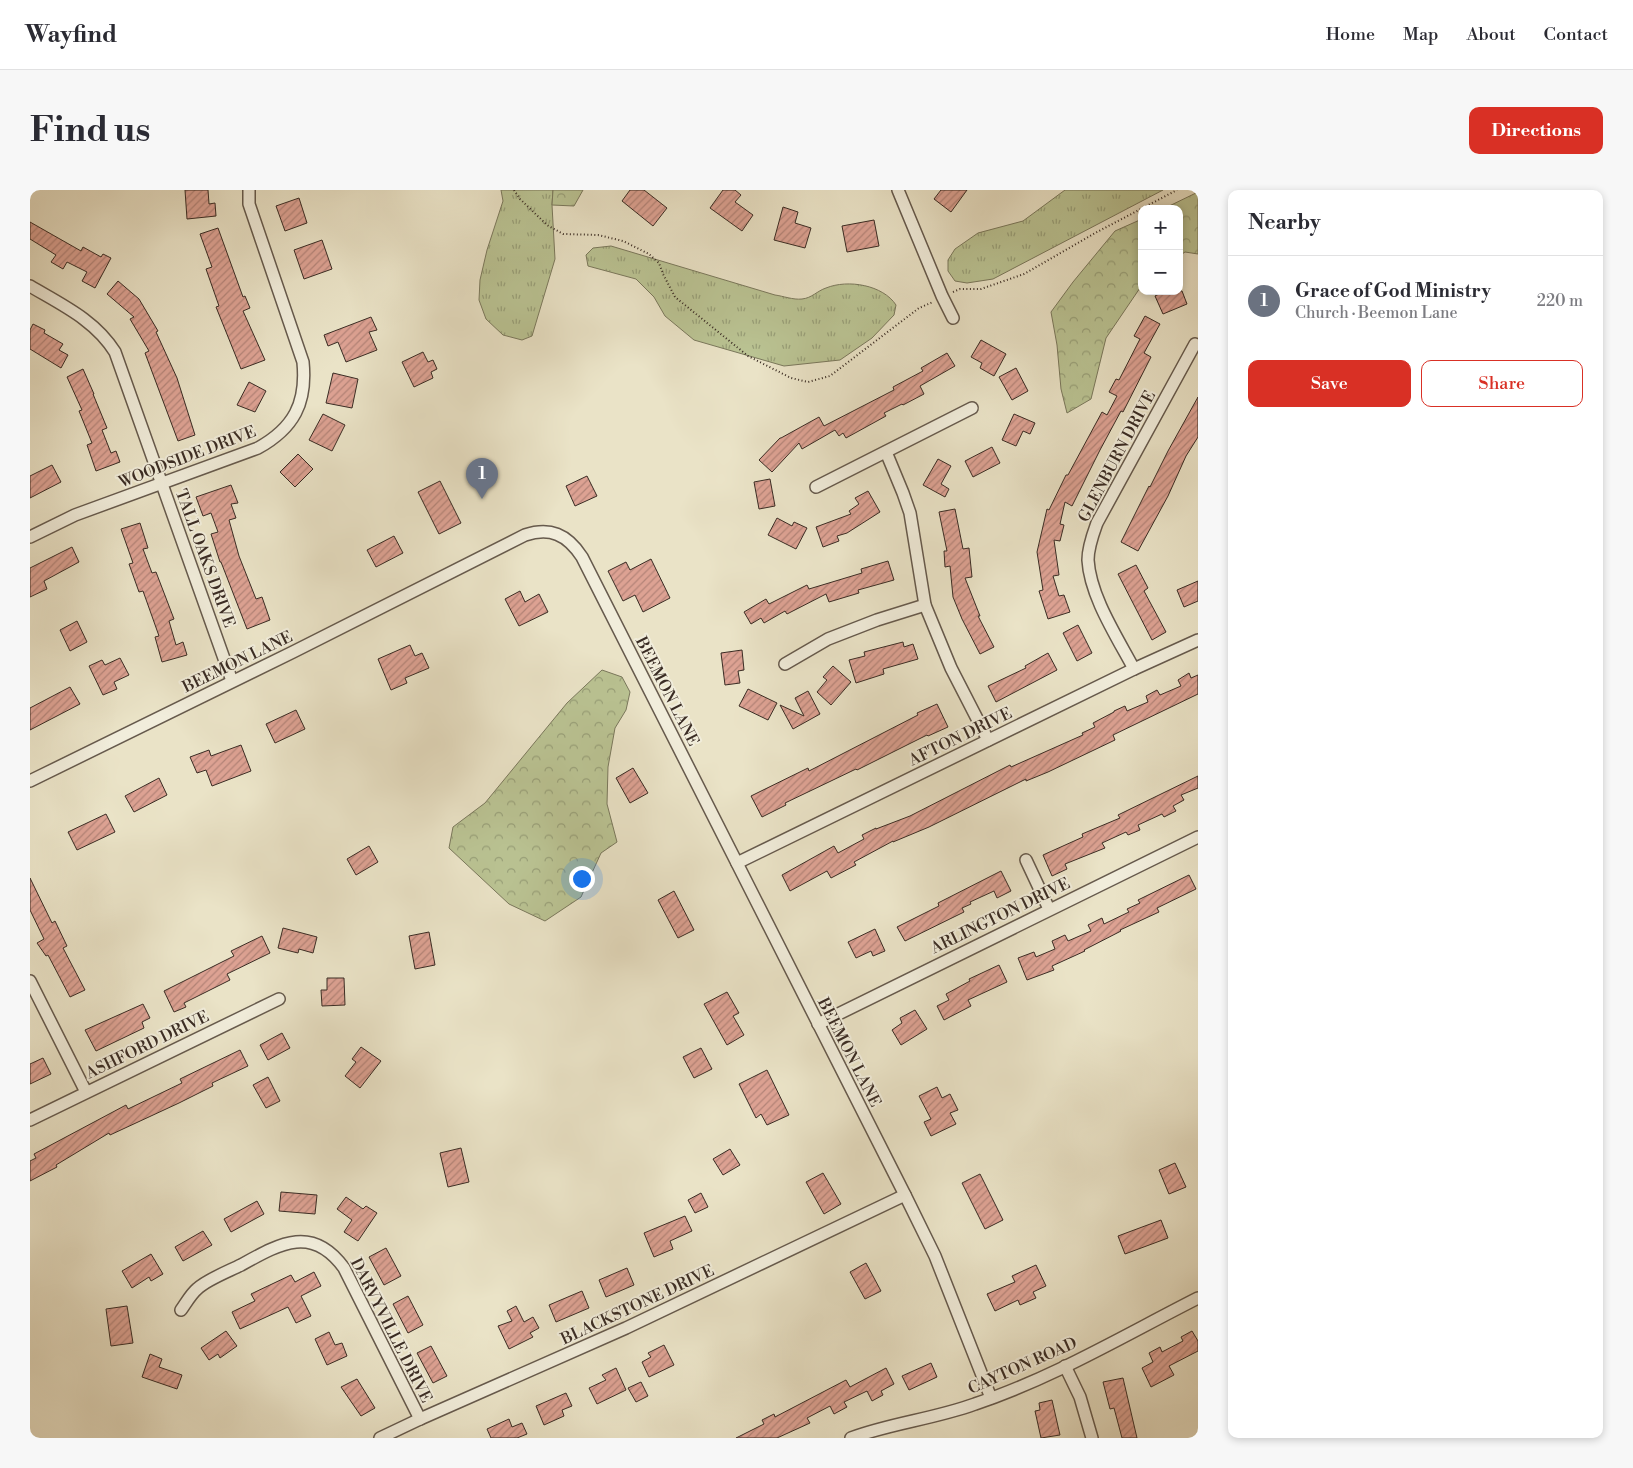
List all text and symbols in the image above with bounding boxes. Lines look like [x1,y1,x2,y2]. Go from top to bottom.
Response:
text: Wayfind [25,20,117,50]
text: Home [1326,23,1375,46]
text: Map [1403,23,1439,46]
text: About [1467,23,1516,46]
text: Contact [1544,23,1608,46]
button: Directions [1469,107,1603,154]
text: Find us [30,109,150,152]
map controls [1138,205,1183,295]
button: + [1138,205,1183,250]
text: Nearby [1248,210,1321,236]
button: − [1138,250,1183,295]
text: Grace of God Ministry [1295,279,1491,303]
text: 1 [1260,291,1268,311]
text: 220 m [1537,291,1583,311]
text: Church · Beemon Lane [1295,303,1458,323]
button: Save [1248,360,1411,407]
button: Share [1421,360,1583,407]
street label: GLENBURN DRIVE [1074,387,1160,526]
street label: WOODSIDE DRIVE [115,422,259,493]
pin: 1 [466,458,498,499]
street label: TALL OAKS DRIVE [171,486,239,630]
street label: BEEMON LANE [178,627,296,698]
street label: BEEMON LANE [630,633,703,749]
street label: AFTON DRIVE [905,703,1015,771]
your location [569,866,595,892]
street label: ARLINGTON DRIVE [927,873,1073,959]
street label: BEEMON LANE [812,994,885,1110]
street label: ASHFORD DRIVE [82,1006,212,1084]
street label: DARVYVILLE DRIVE [346,1255,436,1406]
street label: BLACKSTONE DRIVE [557,1261,717,1350]
street label: CAYTON ROAD [965,1333,1080,1399]

